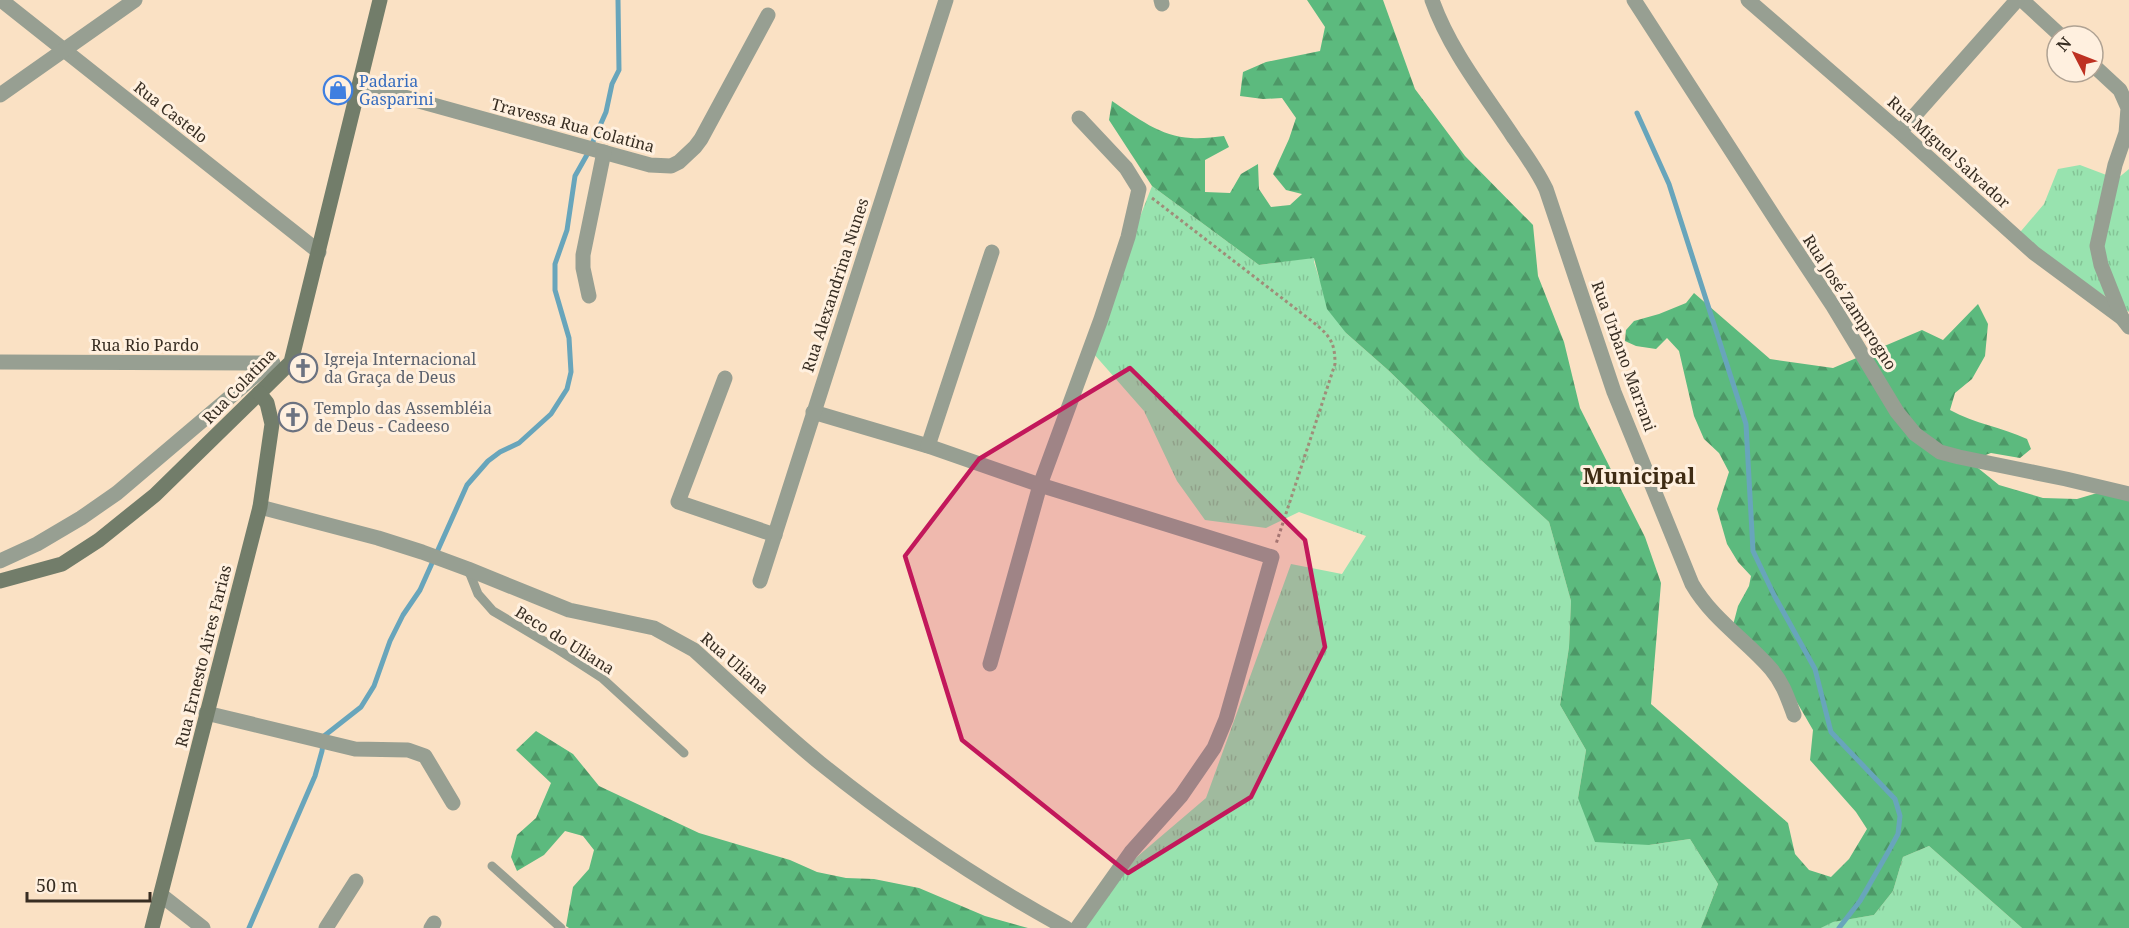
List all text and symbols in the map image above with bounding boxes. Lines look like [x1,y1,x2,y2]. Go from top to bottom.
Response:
north arrow [2045,24,2105,84]
text: N [2051,32,2077,56]
place label: Padaria Gasparini [359,70,434,110]
shop icon: Padaria Gasparini [322,74,354,106]
street label: Rua Castelo [129,76,213,148]
street label: Rua Miguel Salvador [1883,91,2015,213]
street label: Travessa Rua Colatina [489,93,657,157]
street label: Rua Alexandrina Nunes [796,195,874,375]
street label: Rua José Zamprogno [1798,230,1902,374]
street label: Rua Urbano Marrani [1587,278,1661,434]
street label: Rua Rio Pardo [91,334,199,356]
street label: Rua Colatina [197,343,281,429]
place label: Igreja Internacional da Graça de Deus [324,348,476,388]
church icon: Igreja Internacional da Graça de Deus [287,352,319,384]
place label: Templo das Assembléia de Deus - Cadeeso [314,397,492,437]
church icon: Templo das Assembléia de Deus - Cadeeso [277,401,309,433]
district label: Municipal [1583,460,1696,490]
street label: Rua Ernesto Aires Farias [170,563,236,749]
street label: Beco do Uliana [511,601,619,679]
street label: Rua Uliana [696,627,774,699]
scale bar [27,865,150,903]
text: 50 m [36,873,78,897]

